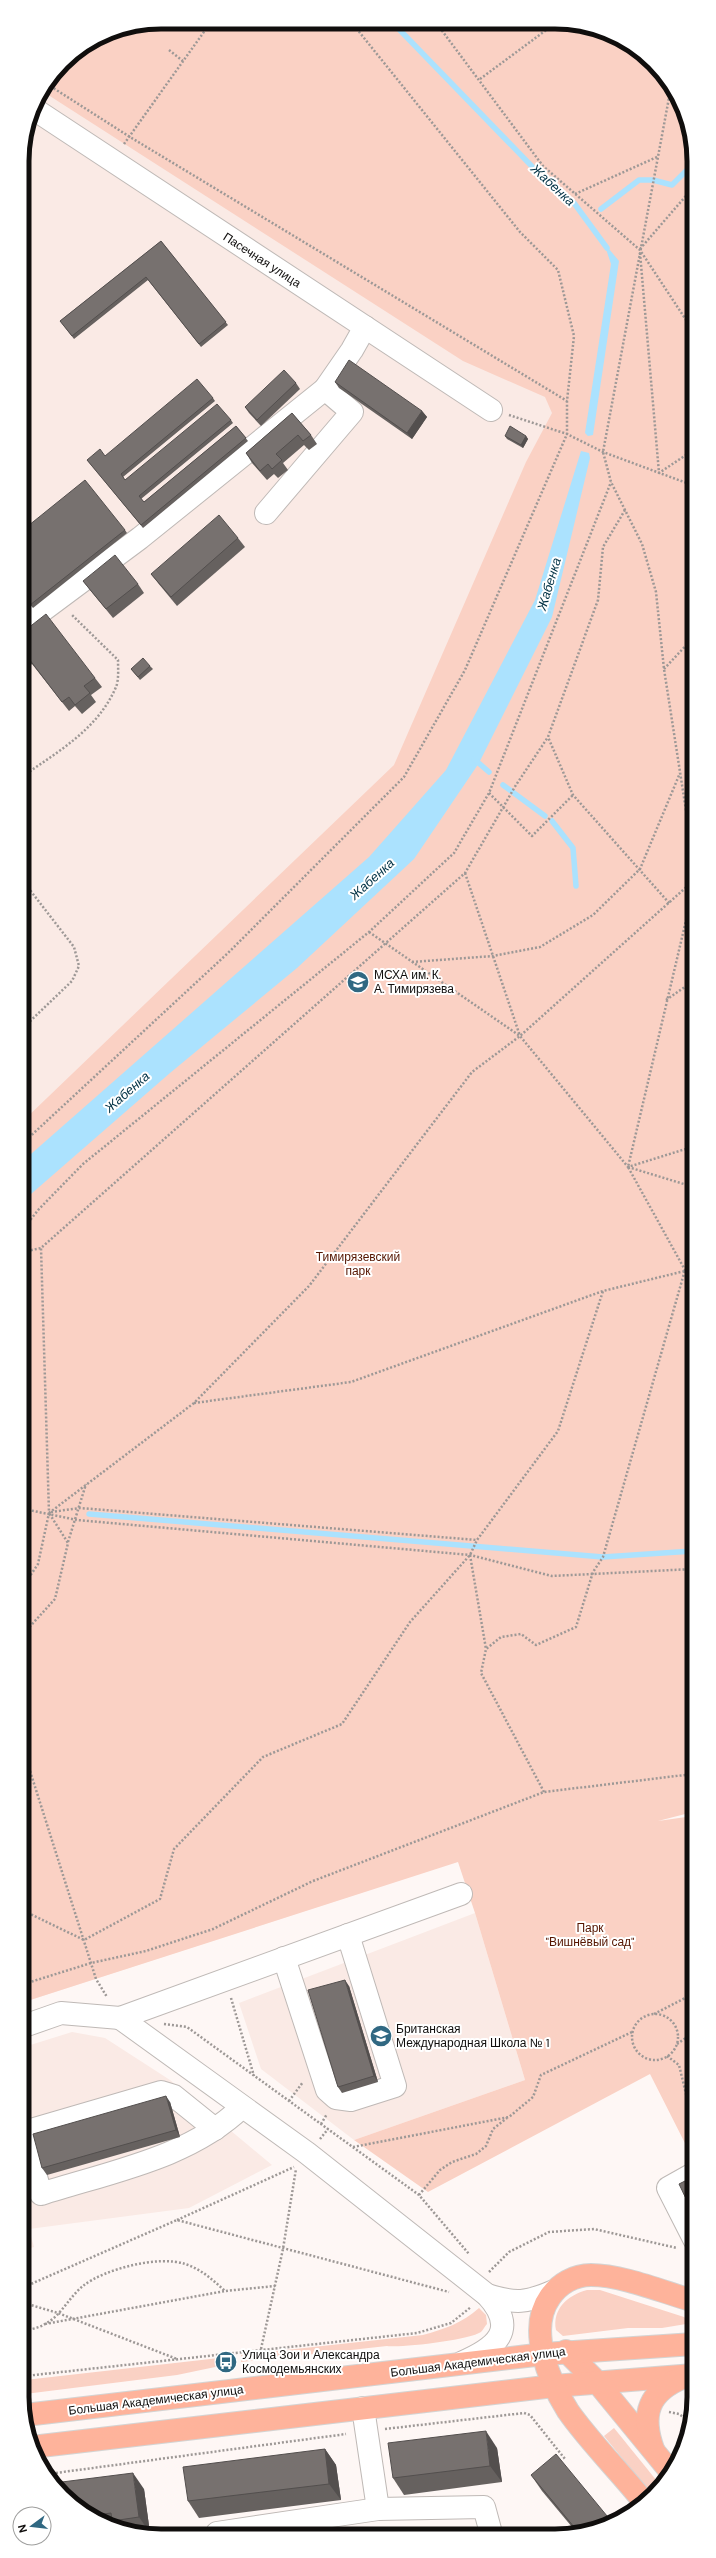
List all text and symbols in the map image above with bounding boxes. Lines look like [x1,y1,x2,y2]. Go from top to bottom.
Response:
water label: Жабенка [527,160,579,210]
street label: Пасечная улица [220,229,304,291]
water label: Жабенка [533,556,565,613]
water label: Жабенка [345,855,398,904]
place label: МСХА им. К. А. Тимирязева [374,967,454,997]
school or university icon: МСХА им. К. А. Тимирязева [345,969,371,995]
water label: Жабенка [100,1068,153,1117]
park label: Тимирязевский парк [316,1249,400,1279]
park label: Парк "Вишнёвый сад" [545,1920,635,1950]
place label: Британская Международная Школа № 1 [396,2021,550,2051]
school or university icon: Британская Международная Школа № 1 [368,2023,394,2049]
street label: Большая Академическая улица [390,2343,567,2381]
place label: Улица Зои и Александра Космодемьянских [242,2347,380,2377]
bus stop icon: Улица Зои и Александра Космодемьянских [213,2349,239,2375]
street label: Большая Академическая улица [68,2381,245,2419]
north arrow [12,2506,52,2546]
text: N [15,2523,30,2534]

